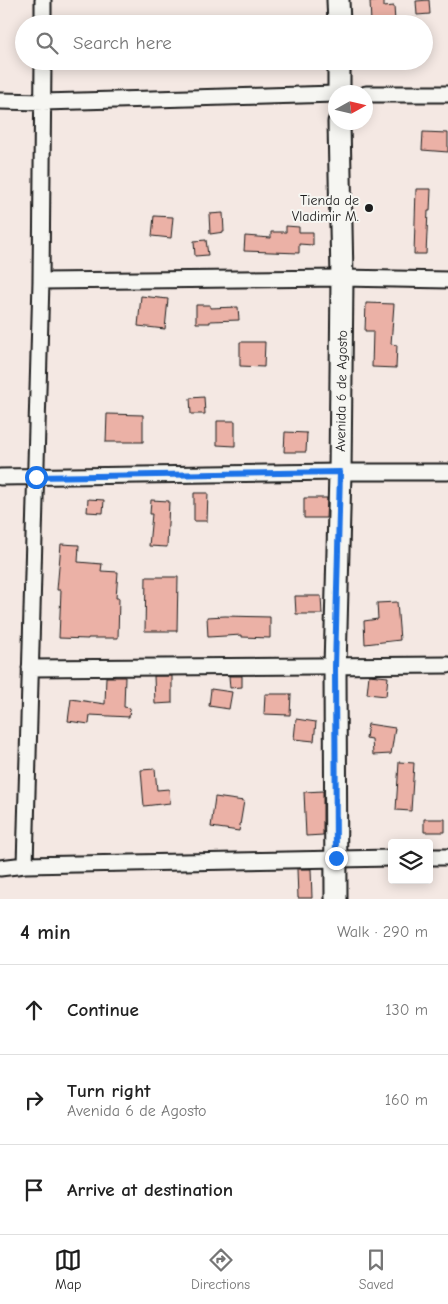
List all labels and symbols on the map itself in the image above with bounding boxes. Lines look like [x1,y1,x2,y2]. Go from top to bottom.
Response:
north arrow [328,85,373,130]
place label: Tienda de Vladimir M. [292,192,359,225]
marker: Tienda de Vladimir M. [363,202,375,214]
street label: Avenida 6 de Agosto [332,330,351,452]
route start [25,466,48,489]
route end [325,847,348,870]

